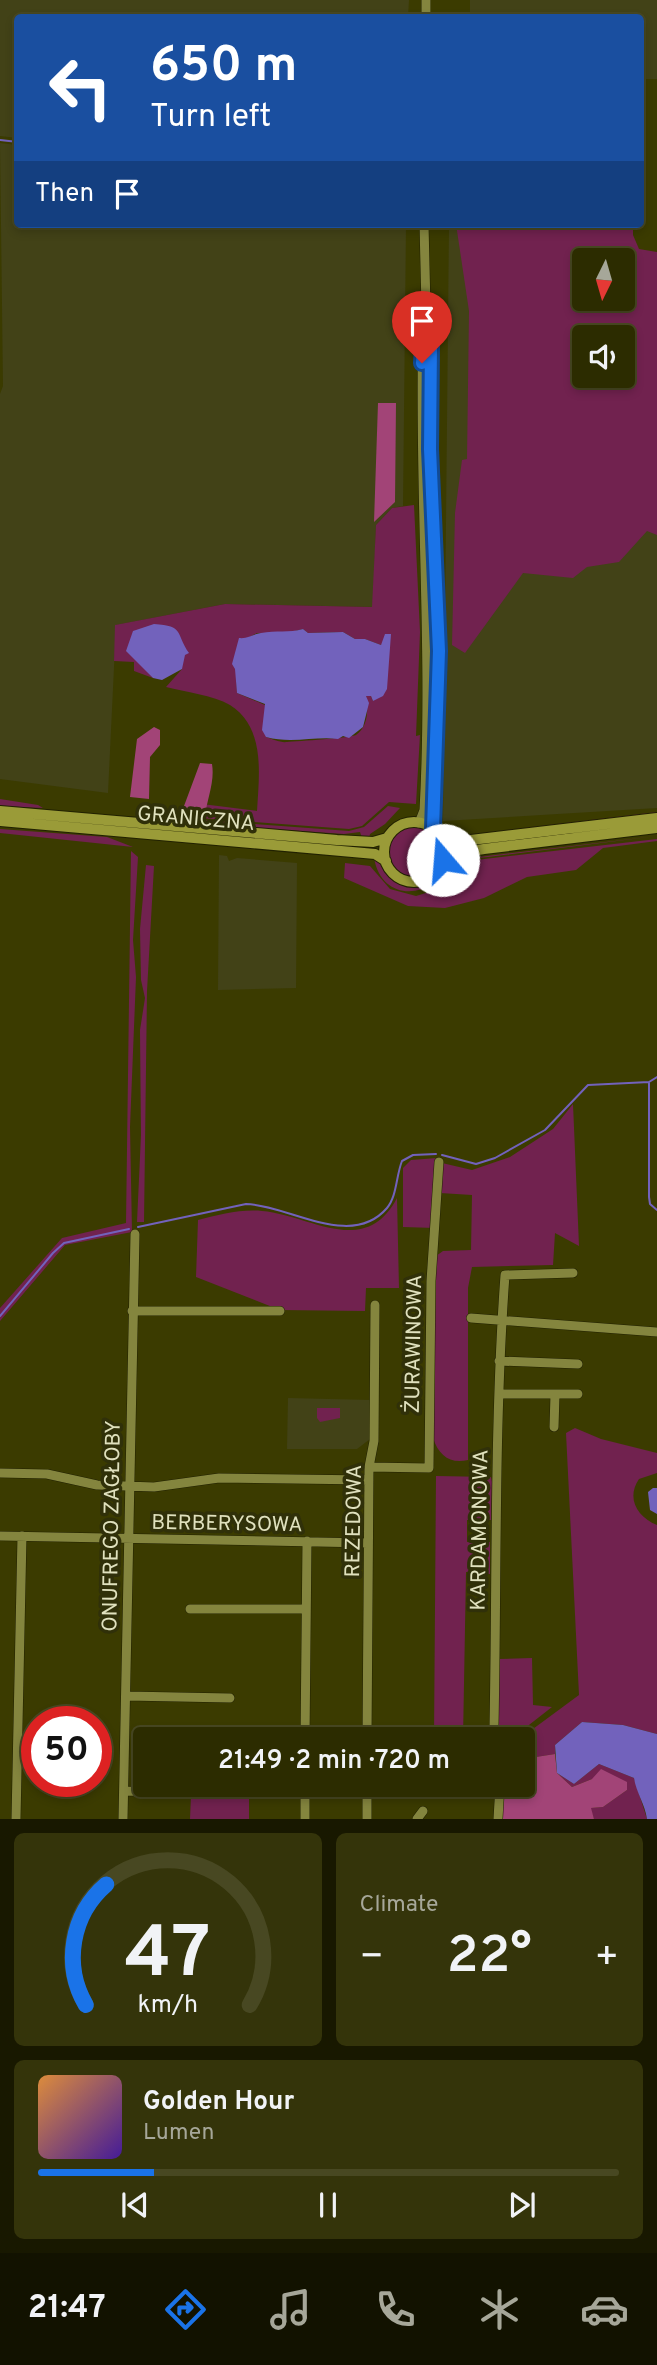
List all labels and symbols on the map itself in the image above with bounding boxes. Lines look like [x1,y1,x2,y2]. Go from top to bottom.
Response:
north arrow [572,248,635,312]
pin [392,291,452,363]
street label: GRANICZNA [136,801,256,838]
position arrow [406,823,480,897]
street label: ŻURAWINOWA [400,1274,429,1414]
street label: ONUFREGO ZAGŁOBY [97,1420,128,1632]
street label: KARDAMONOWA [466,1449,495,1611]
street label: REZEDOWA [340,1464,369,1578]
street label: BERBERYSOWA [151,1510,303,1539]
speed limit sign: 50 [21,1706,112,1797]

